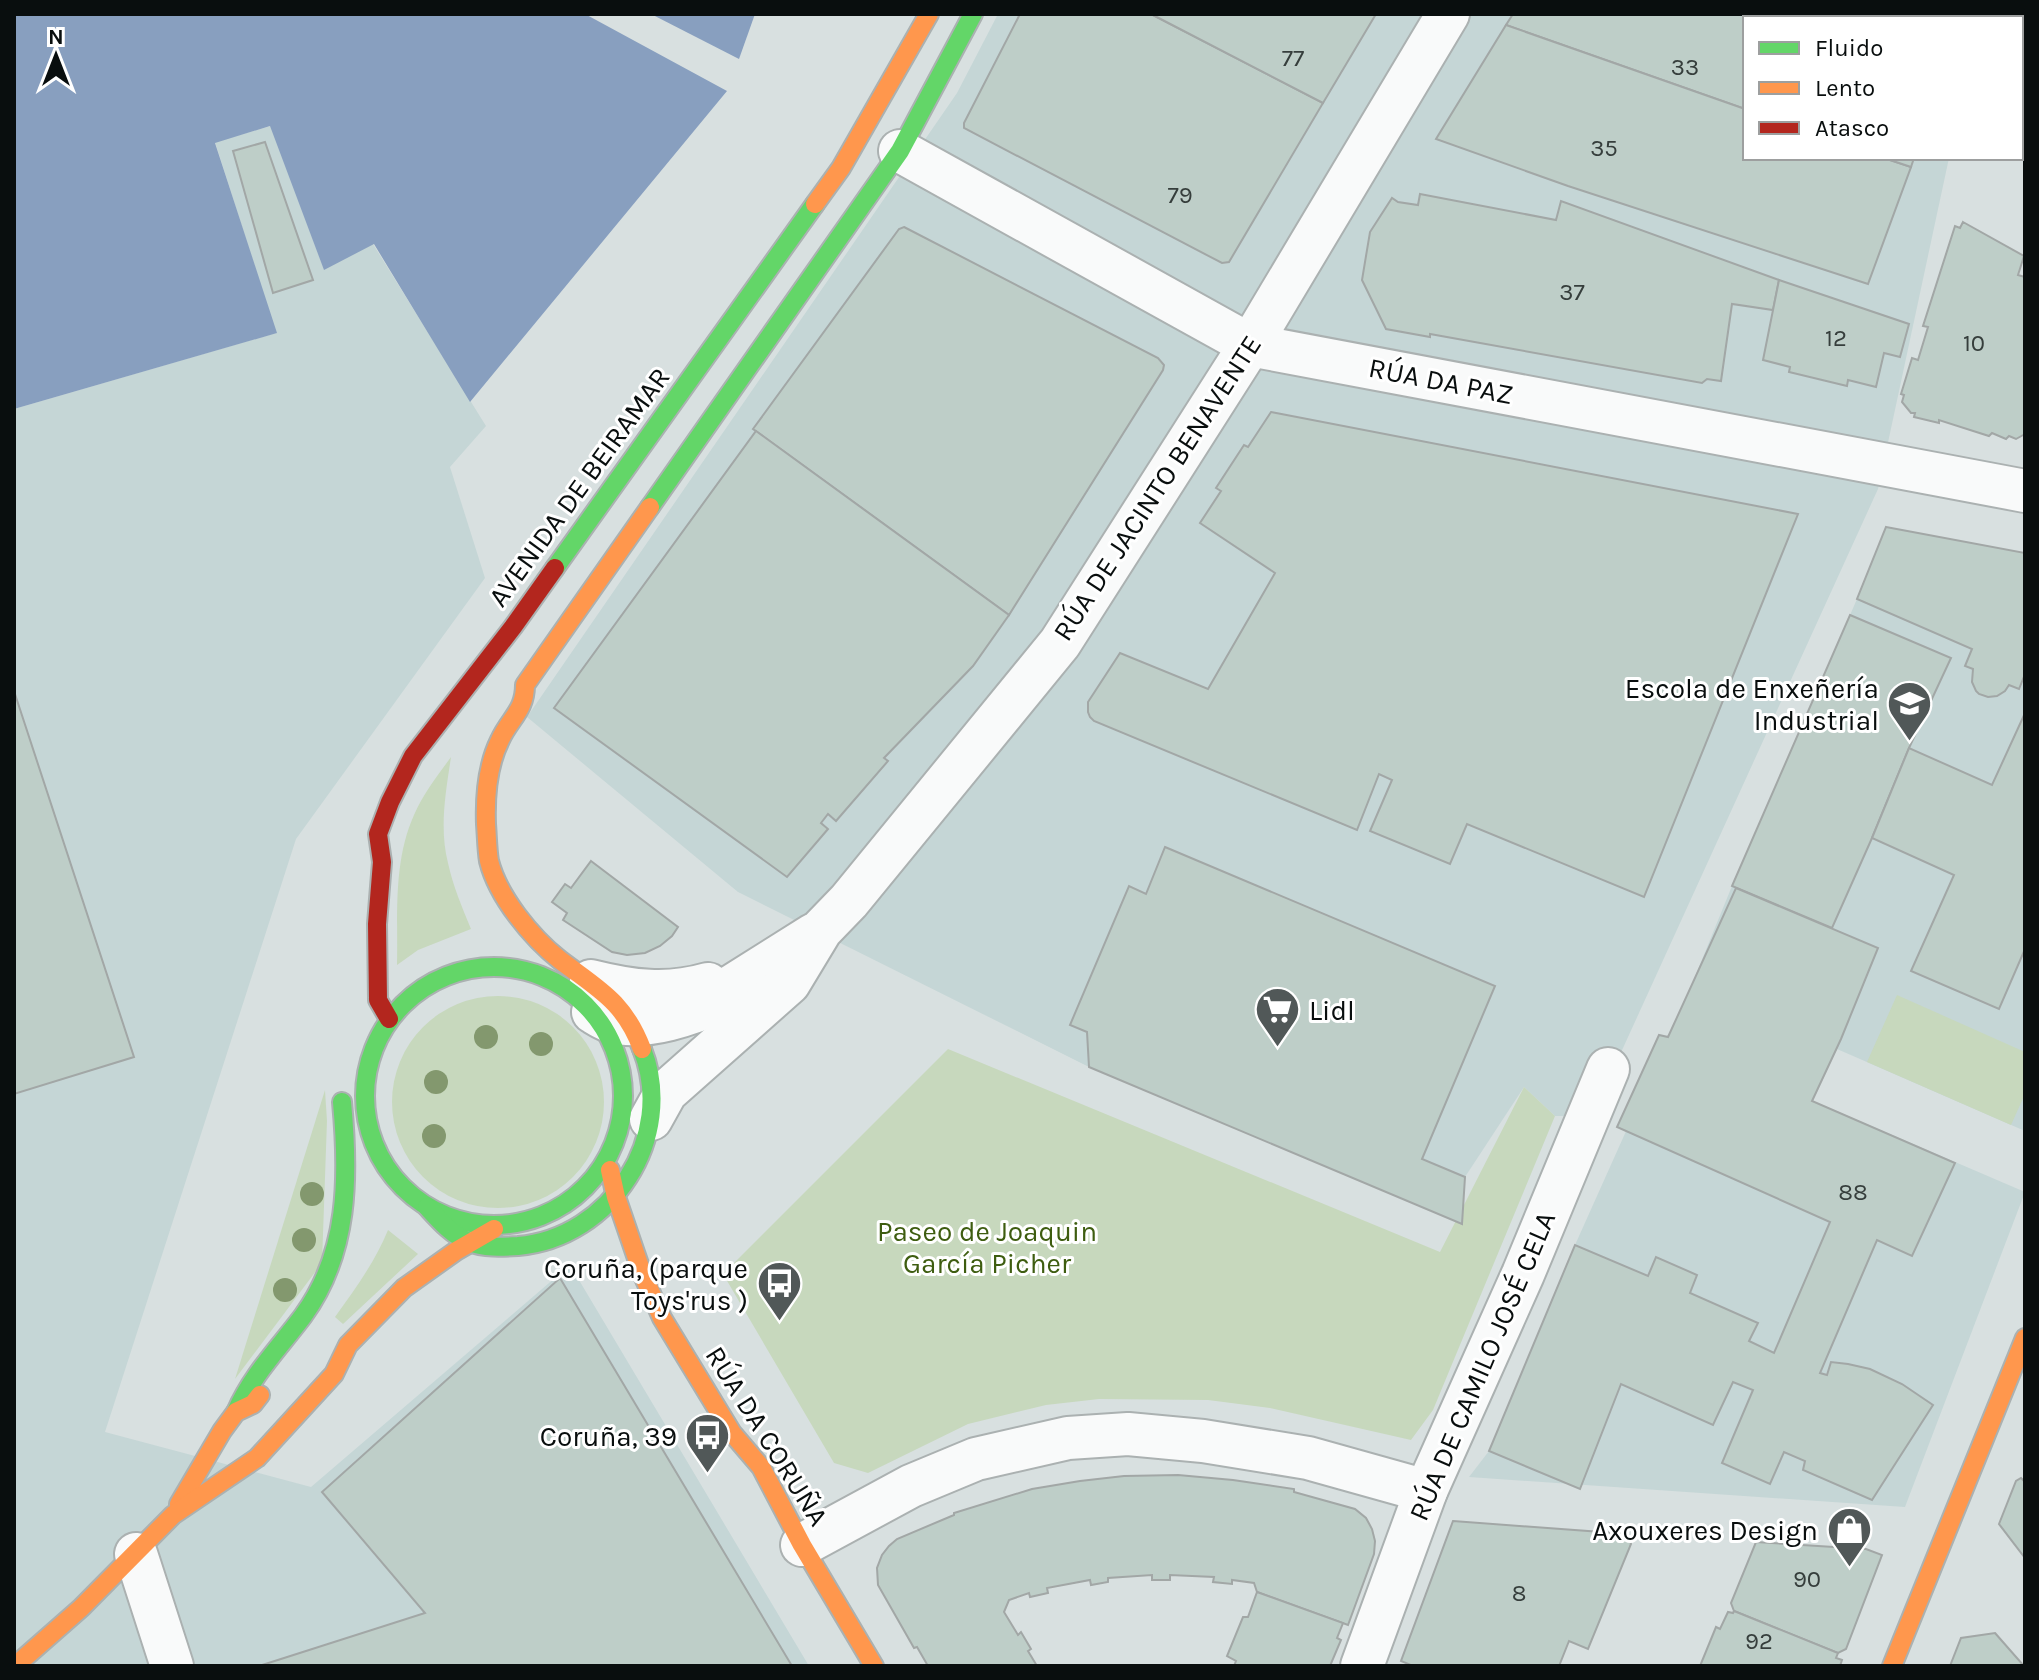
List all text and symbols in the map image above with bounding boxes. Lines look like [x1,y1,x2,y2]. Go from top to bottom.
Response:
north arrow [16,16,96,96]
legend [1743,16,2023,160]
text: N [48,24,64,50]
text: Fluido [1815,34,1883,62]
house number: 77 [1282,44,1304,72]
house number: 33 [1671,53,1699,81]
text: Lento [1815,74,1875,102]
text: Atasco [1815,114,1889,142]
house number: 35 [1590,134,1618,162]
house number: 79 [1167,181,1193,209]
house number: 37 [1559,278,1585,306]
house number: 12 [1825,324,1847,352]
street label: RÚA DE JACINTO BENAVENTE [1045,329,1268,647]
house number: 10 [1963,329,1985,357]
street label: RÚA DA PAZ [1366,350,1516,411]
street label: AVENIDA DE BEIRAMAR [481,361,677,613]
place label: Escola de Enxeñería Industrial [1625,672,1879,737]
school or university icon: Escola de Enxeñería Industrial [1886,680,1934,743]
supermarket icon: Lidl [1254,986,1302,1049]
place label: Lidl [1309,994,1355,1027]
house number: 88 [1838,1178,1868,1206]
street label: RÚA DE CAMILO JOSÉ CELA [1401,1206,1562,1525]
park label: Paseo de Joaquin García Picher [877,1215,1097,1280]
place label: Coruña, (parque Toys'rus ) [544,1252,748,1317]
bus stop icon: Coruña, (parque Toys'rus ) [755,1260,803,1323]
street label: RÚA DA CORUÑA [699,1340,836,1532]
bus stop icon: Coruña, 39 [684,1412,732,1475]
place label: Coruña, 39 [540,1420,677,1453]
shop icon: Axouxeres Design [1825,1506,1873,1569]
place label: Axouxeres Design [1592,1514,1818,1547]
house number: 90 [1793,1565,1821,1593]
house number: 8 [1512,1579,1526,1607]
house number: 92 [1745,1627,1773,1655]

